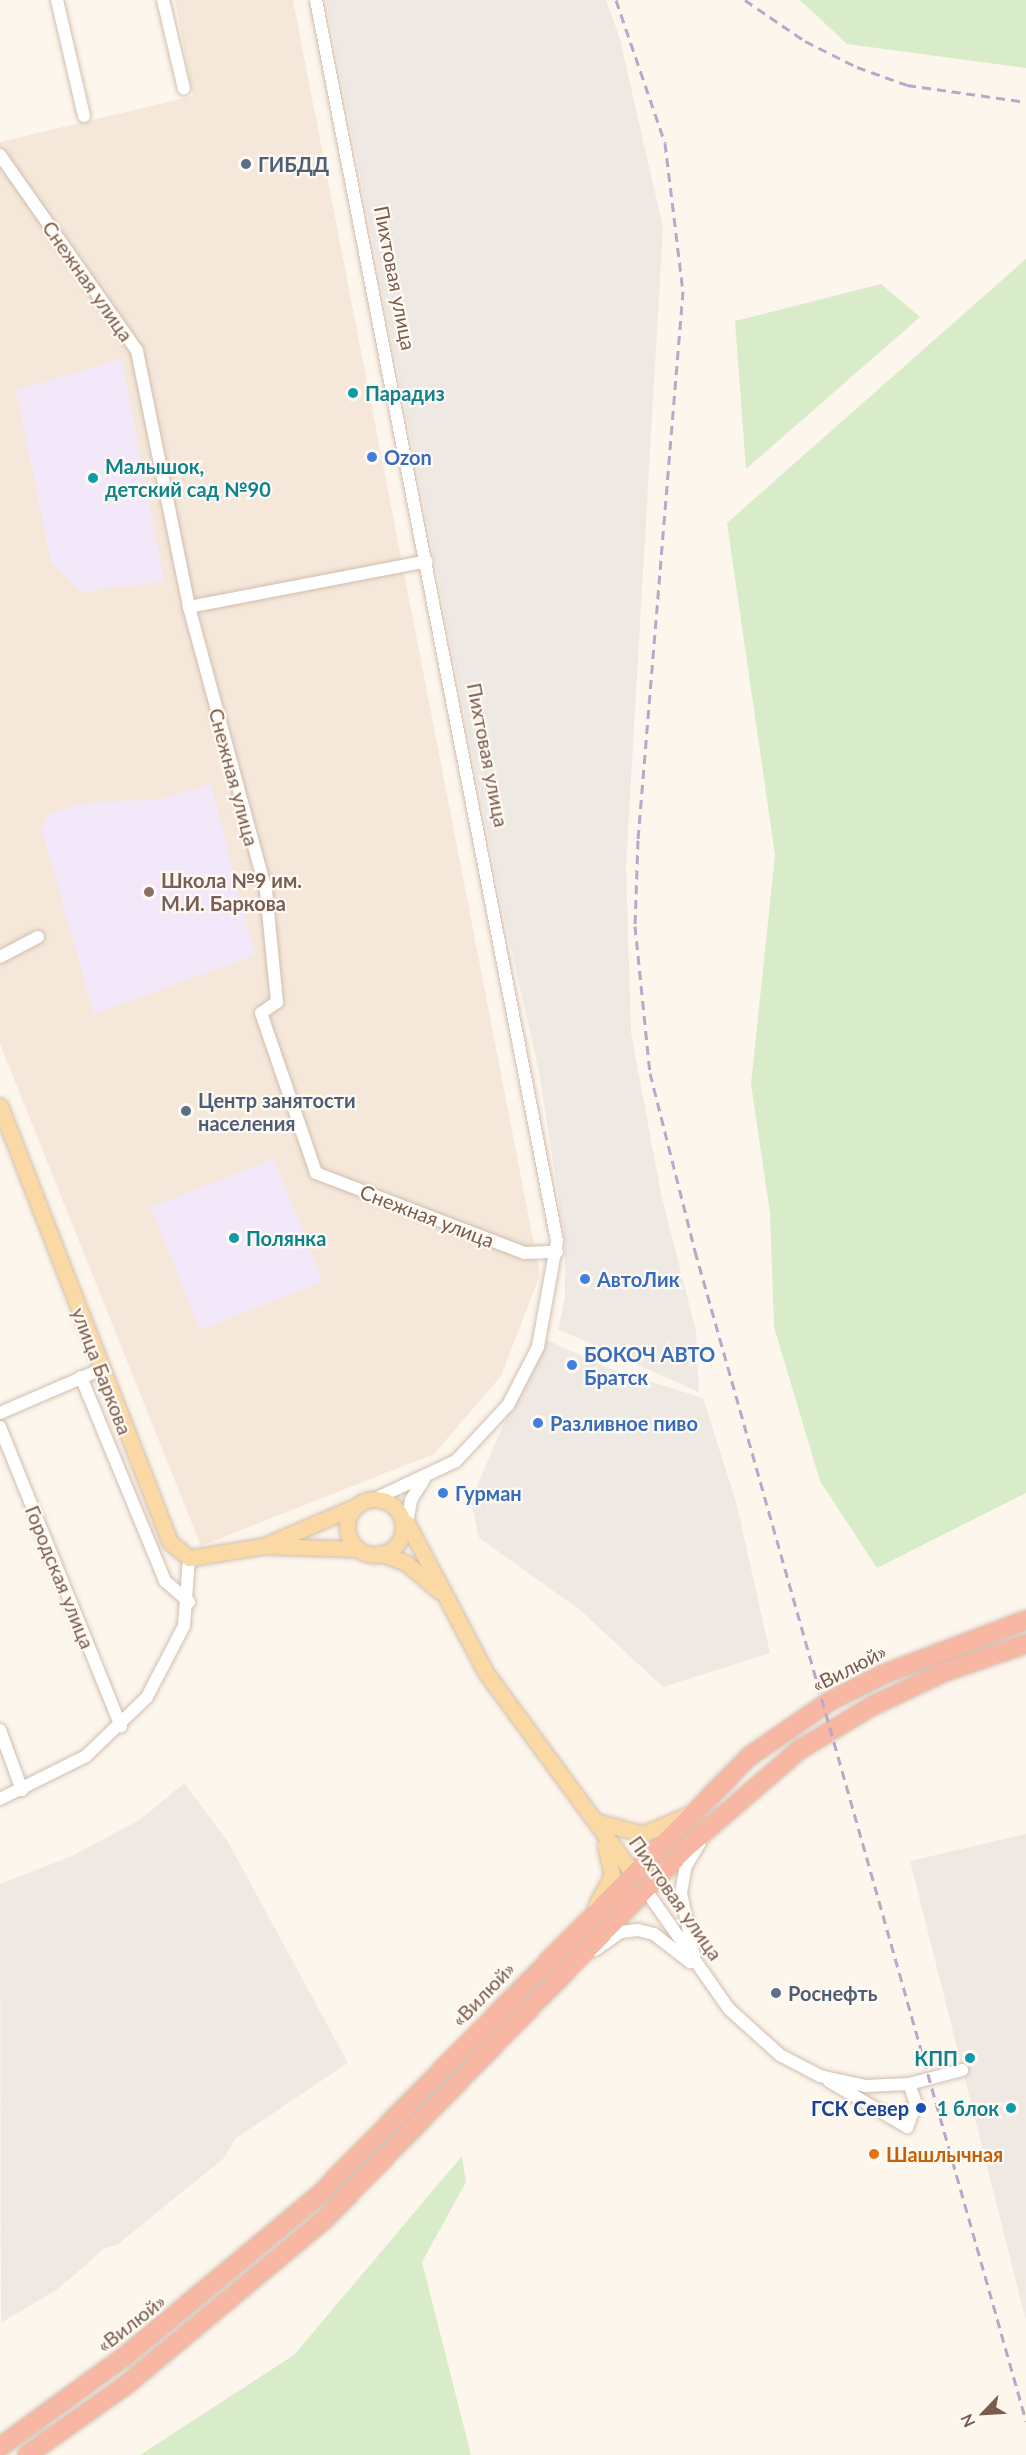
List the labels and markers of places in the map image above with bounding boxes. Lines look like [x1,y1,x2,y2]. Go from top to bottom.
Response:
place label: ГИБДД [258,152,329,176]
marker: ГИБДД [239,157,253,171]
place label: Парадиз [365,381,445,405]
marker: Парадиз [346,386,360,400]
place label: Ozon [384,445,432,469]
marker: Ozon [365,450,379,464]
place label: Малышок, детский сад №90 [105,454,271,501]
marker: Малышок, детский сад №90 [86,471,100,485]
place label: Школа №9 им. М.И. Баркова [161,868,302,915]
marker: Школа №9 им. М.И. Баркова [142,885,156,899]
place label: Центр занятости населения [198,1088,356,1135]
marker: Центр занятости населения [179,1104,193,1118]
place label: Полянка [246,1226,326,1250]
marker: Полянка [227,1231,241,1245]
place label: АвтоЛик [597,1267,679,1291]
marker: АвтоЛик [578,1272,592,1286]
place label: БОКОЧ АВТО Братск [584,1342,715,1389]
marker: БОКОЧ АВТО Братск [565,1358,579,1372]
place label: Разливное пиво [550,1411,698,1435]
marker: Разливное пиво [531,1416,545,1430]
place label: Гурман [455,1481,522,1505]
marker: Гурман [436,1486,450,1500]
place label: Роснефть [788,1981,877,2005]
marker: Роснефть [769,1986,783,2000]
place label: КПП [914,2046,958,2070]
marker: КПП [963,2051,977,2065]
place label: ГСК Север [811,2096,909,2120]
place label: 1 блок [937,2096,999,2120]
marker: ГСК Север [914,2101,928,2115]
marker: 1 блок [1004,2101,1018,2115]
place label: Шашлычная [886,2142,1003,2166]
marker: Шашлычная [867,2147,881,2161]

